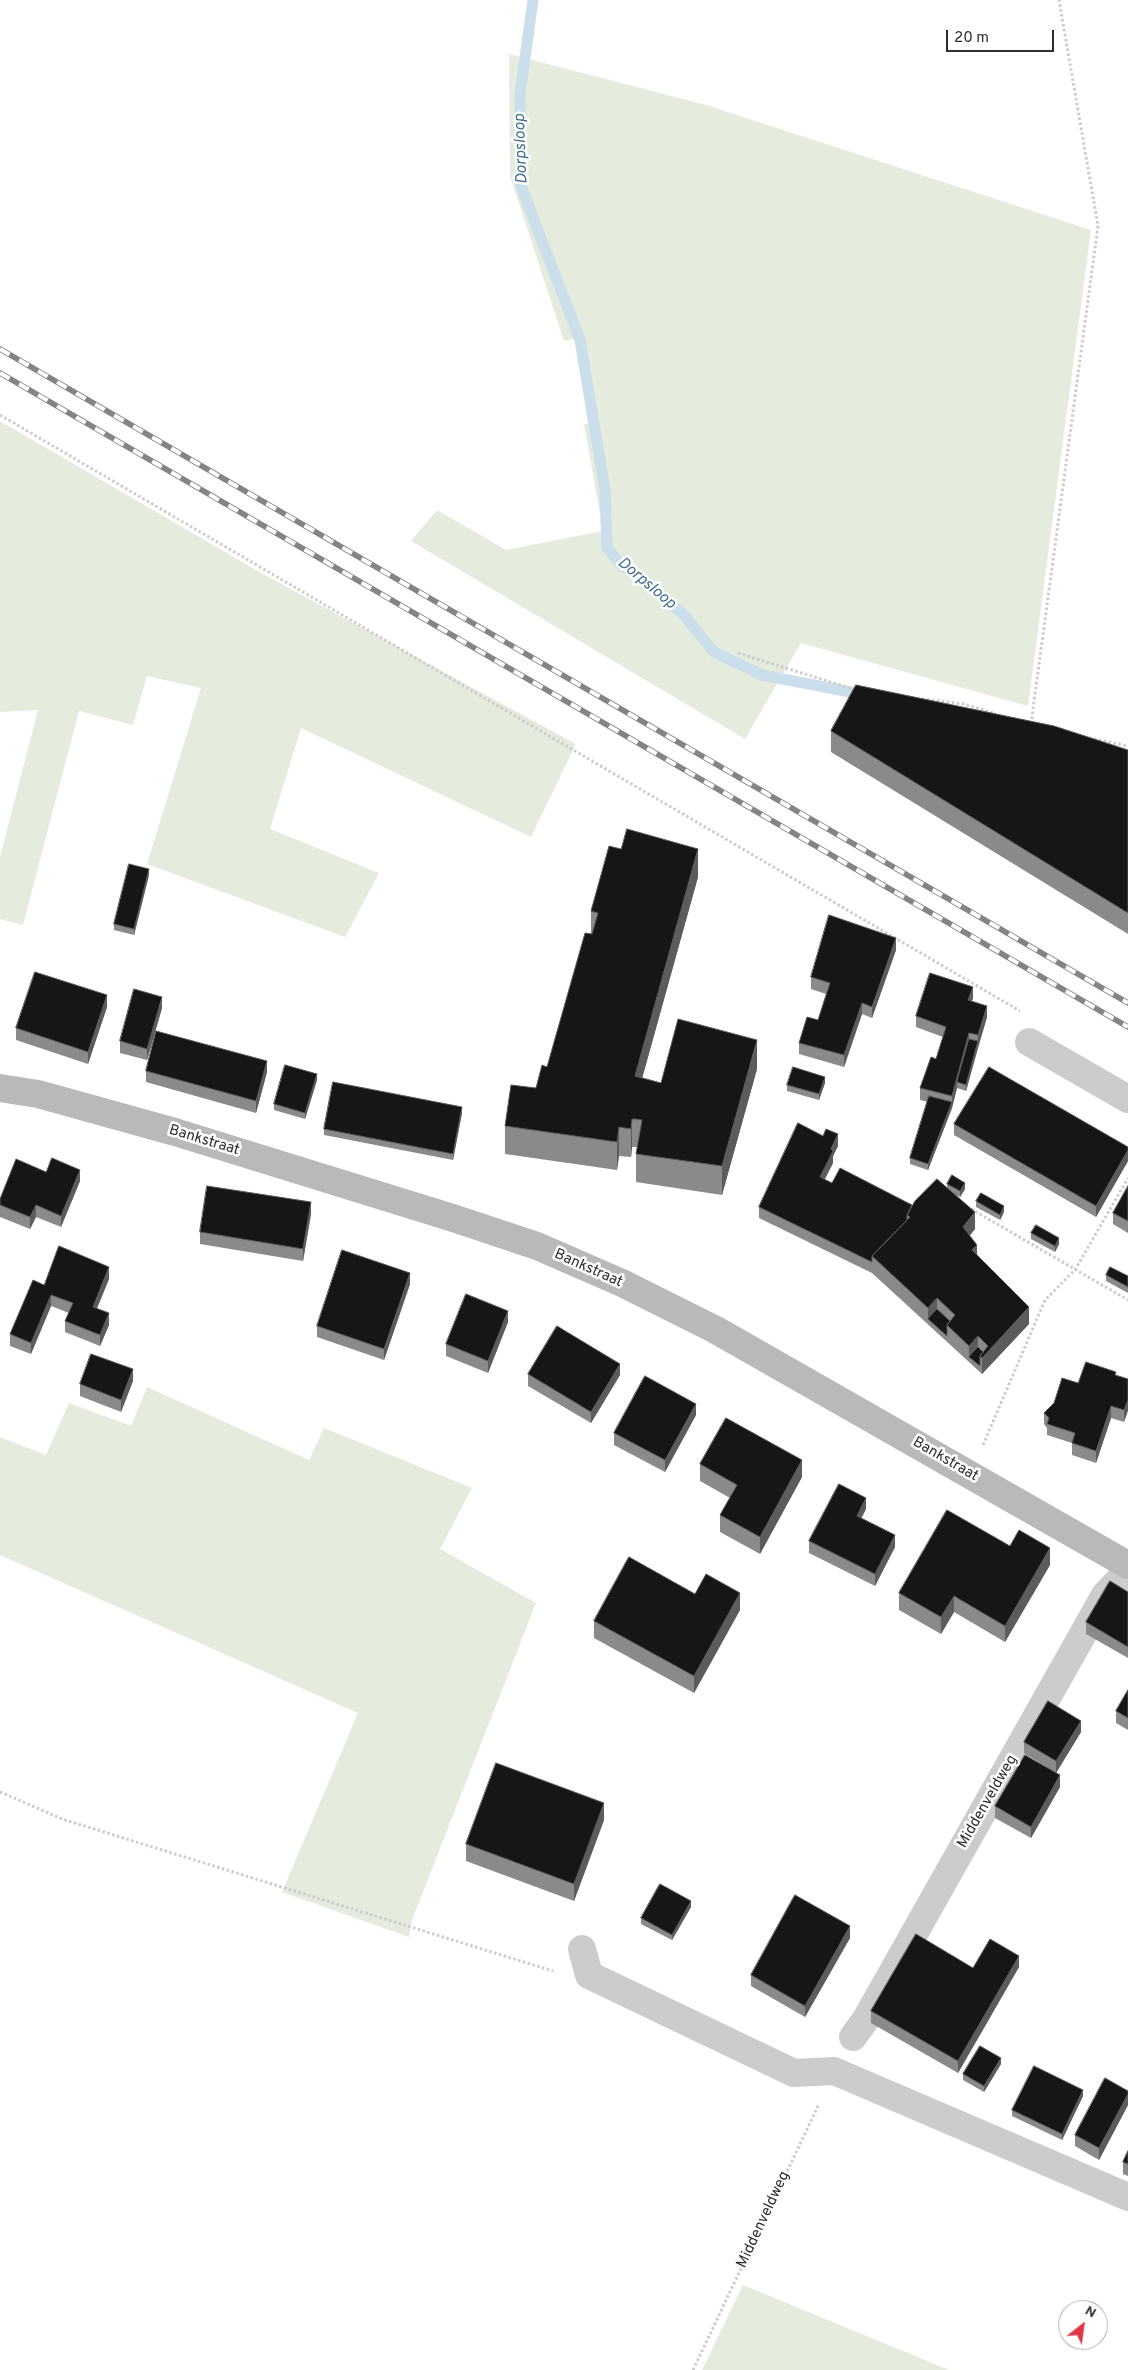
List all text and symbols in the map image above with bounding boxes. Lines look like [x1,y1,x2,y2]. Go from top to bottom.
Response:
scale bar [948,20,1056,52]
text: 20 m [954,29,989,48]
water label: Dorpsloop [511,114,533,184]
water label: Dorpsloop [613,554,679,614]
street label: Bankstraat [166,1122,242,1160]
street label: Bankstraat [551,1246,625,1292]
street label: Bankstraat [909,1434,981,1486]
street label: Middenveldweg [954,1752,1022,1852]
street label: Middenveldweg [734,2169,794,2271]
north arrow [1058,2300,1108,2350]
text: N [1082,2303,1099,2322]

